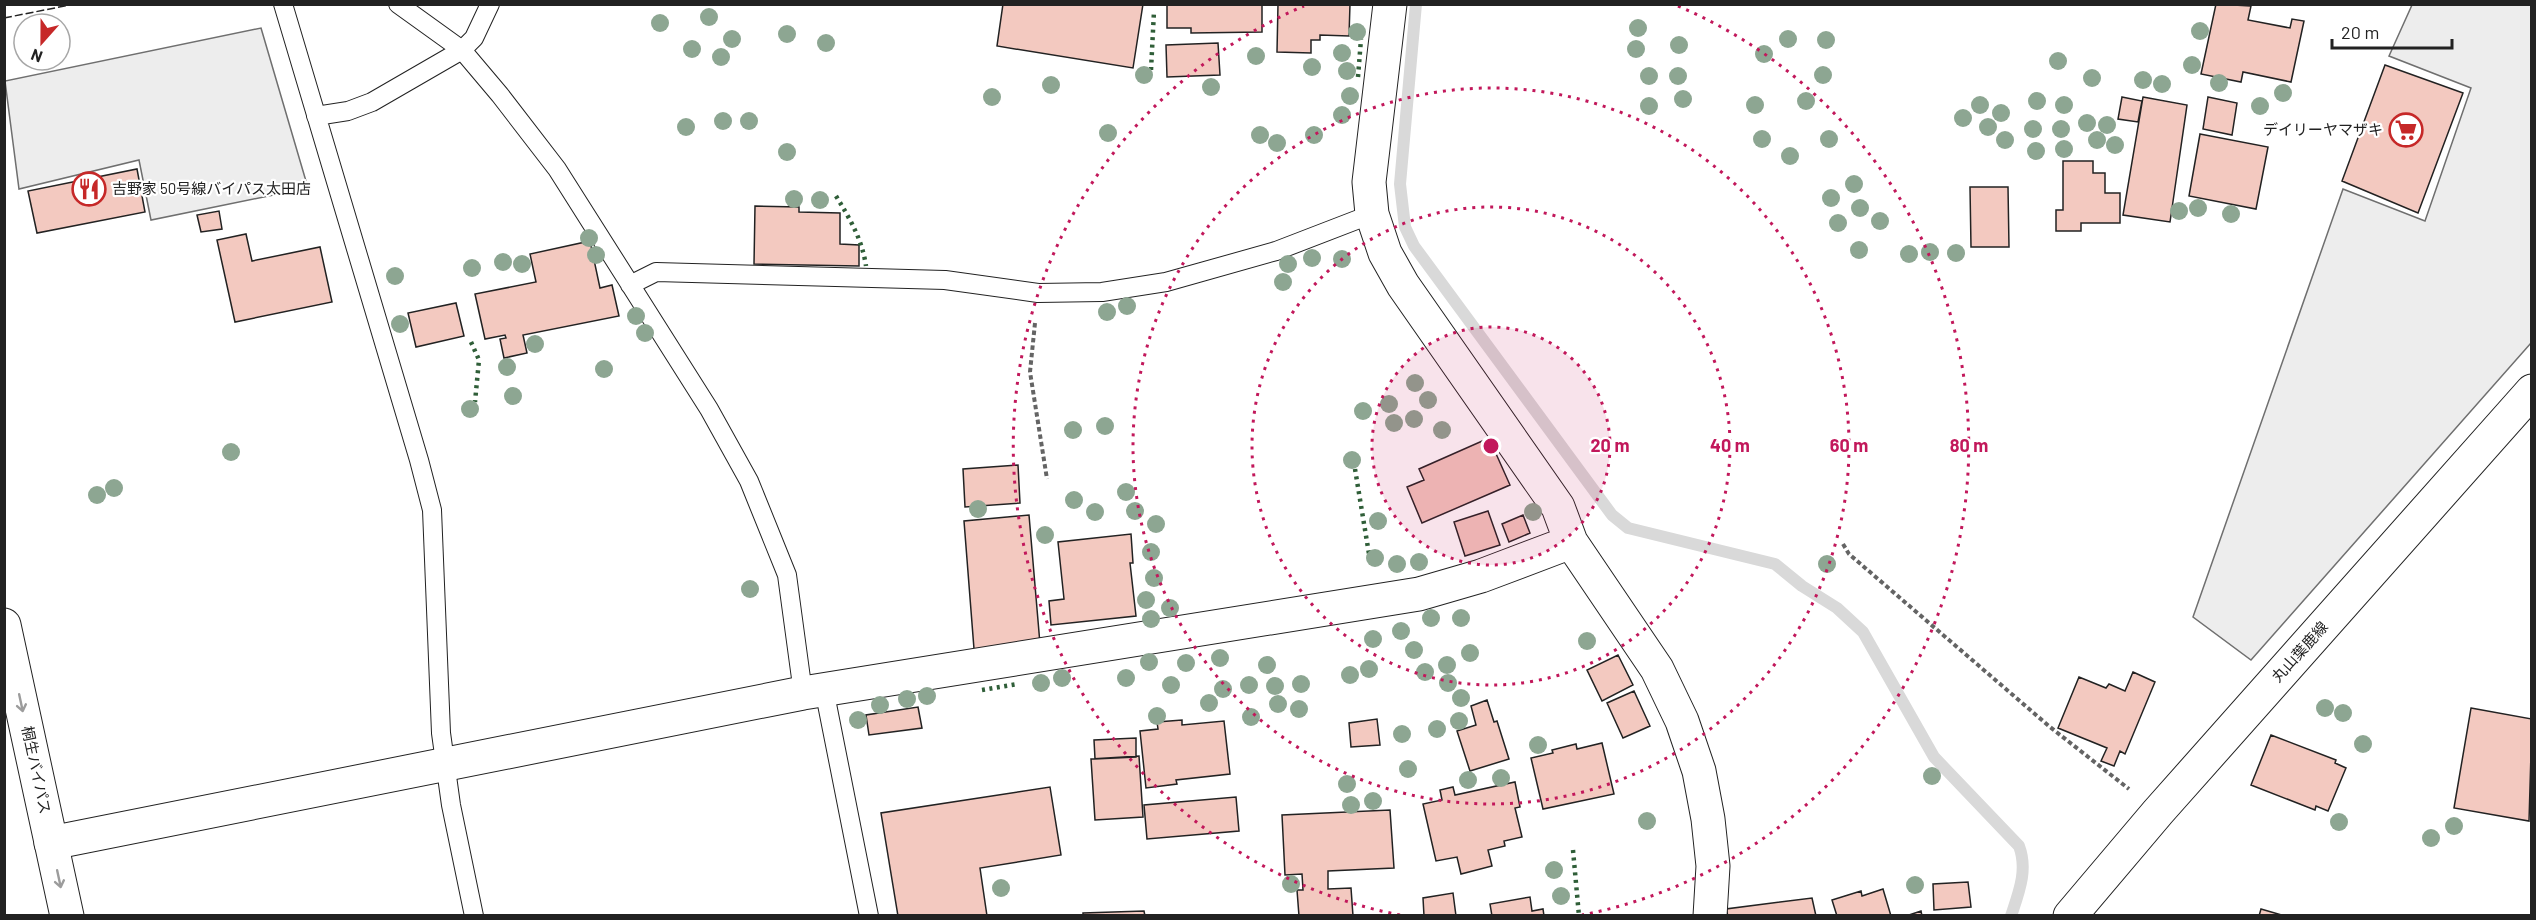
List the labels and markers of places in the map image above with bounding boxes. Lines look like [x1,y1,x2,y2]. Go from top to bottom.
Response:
supermarket icon: デイリーヤマザキ [2388,112,2424,148]
place label: デイリーヤマザキ [2263,120,2383,138]
restaurant icon: 吉野家 50号線バイパス太田店 [71,171,107,207]
place label: 吉野家 50号線バイパス太田店 [112,179,311,197]
centre of rings [1481,436,1501,456]

